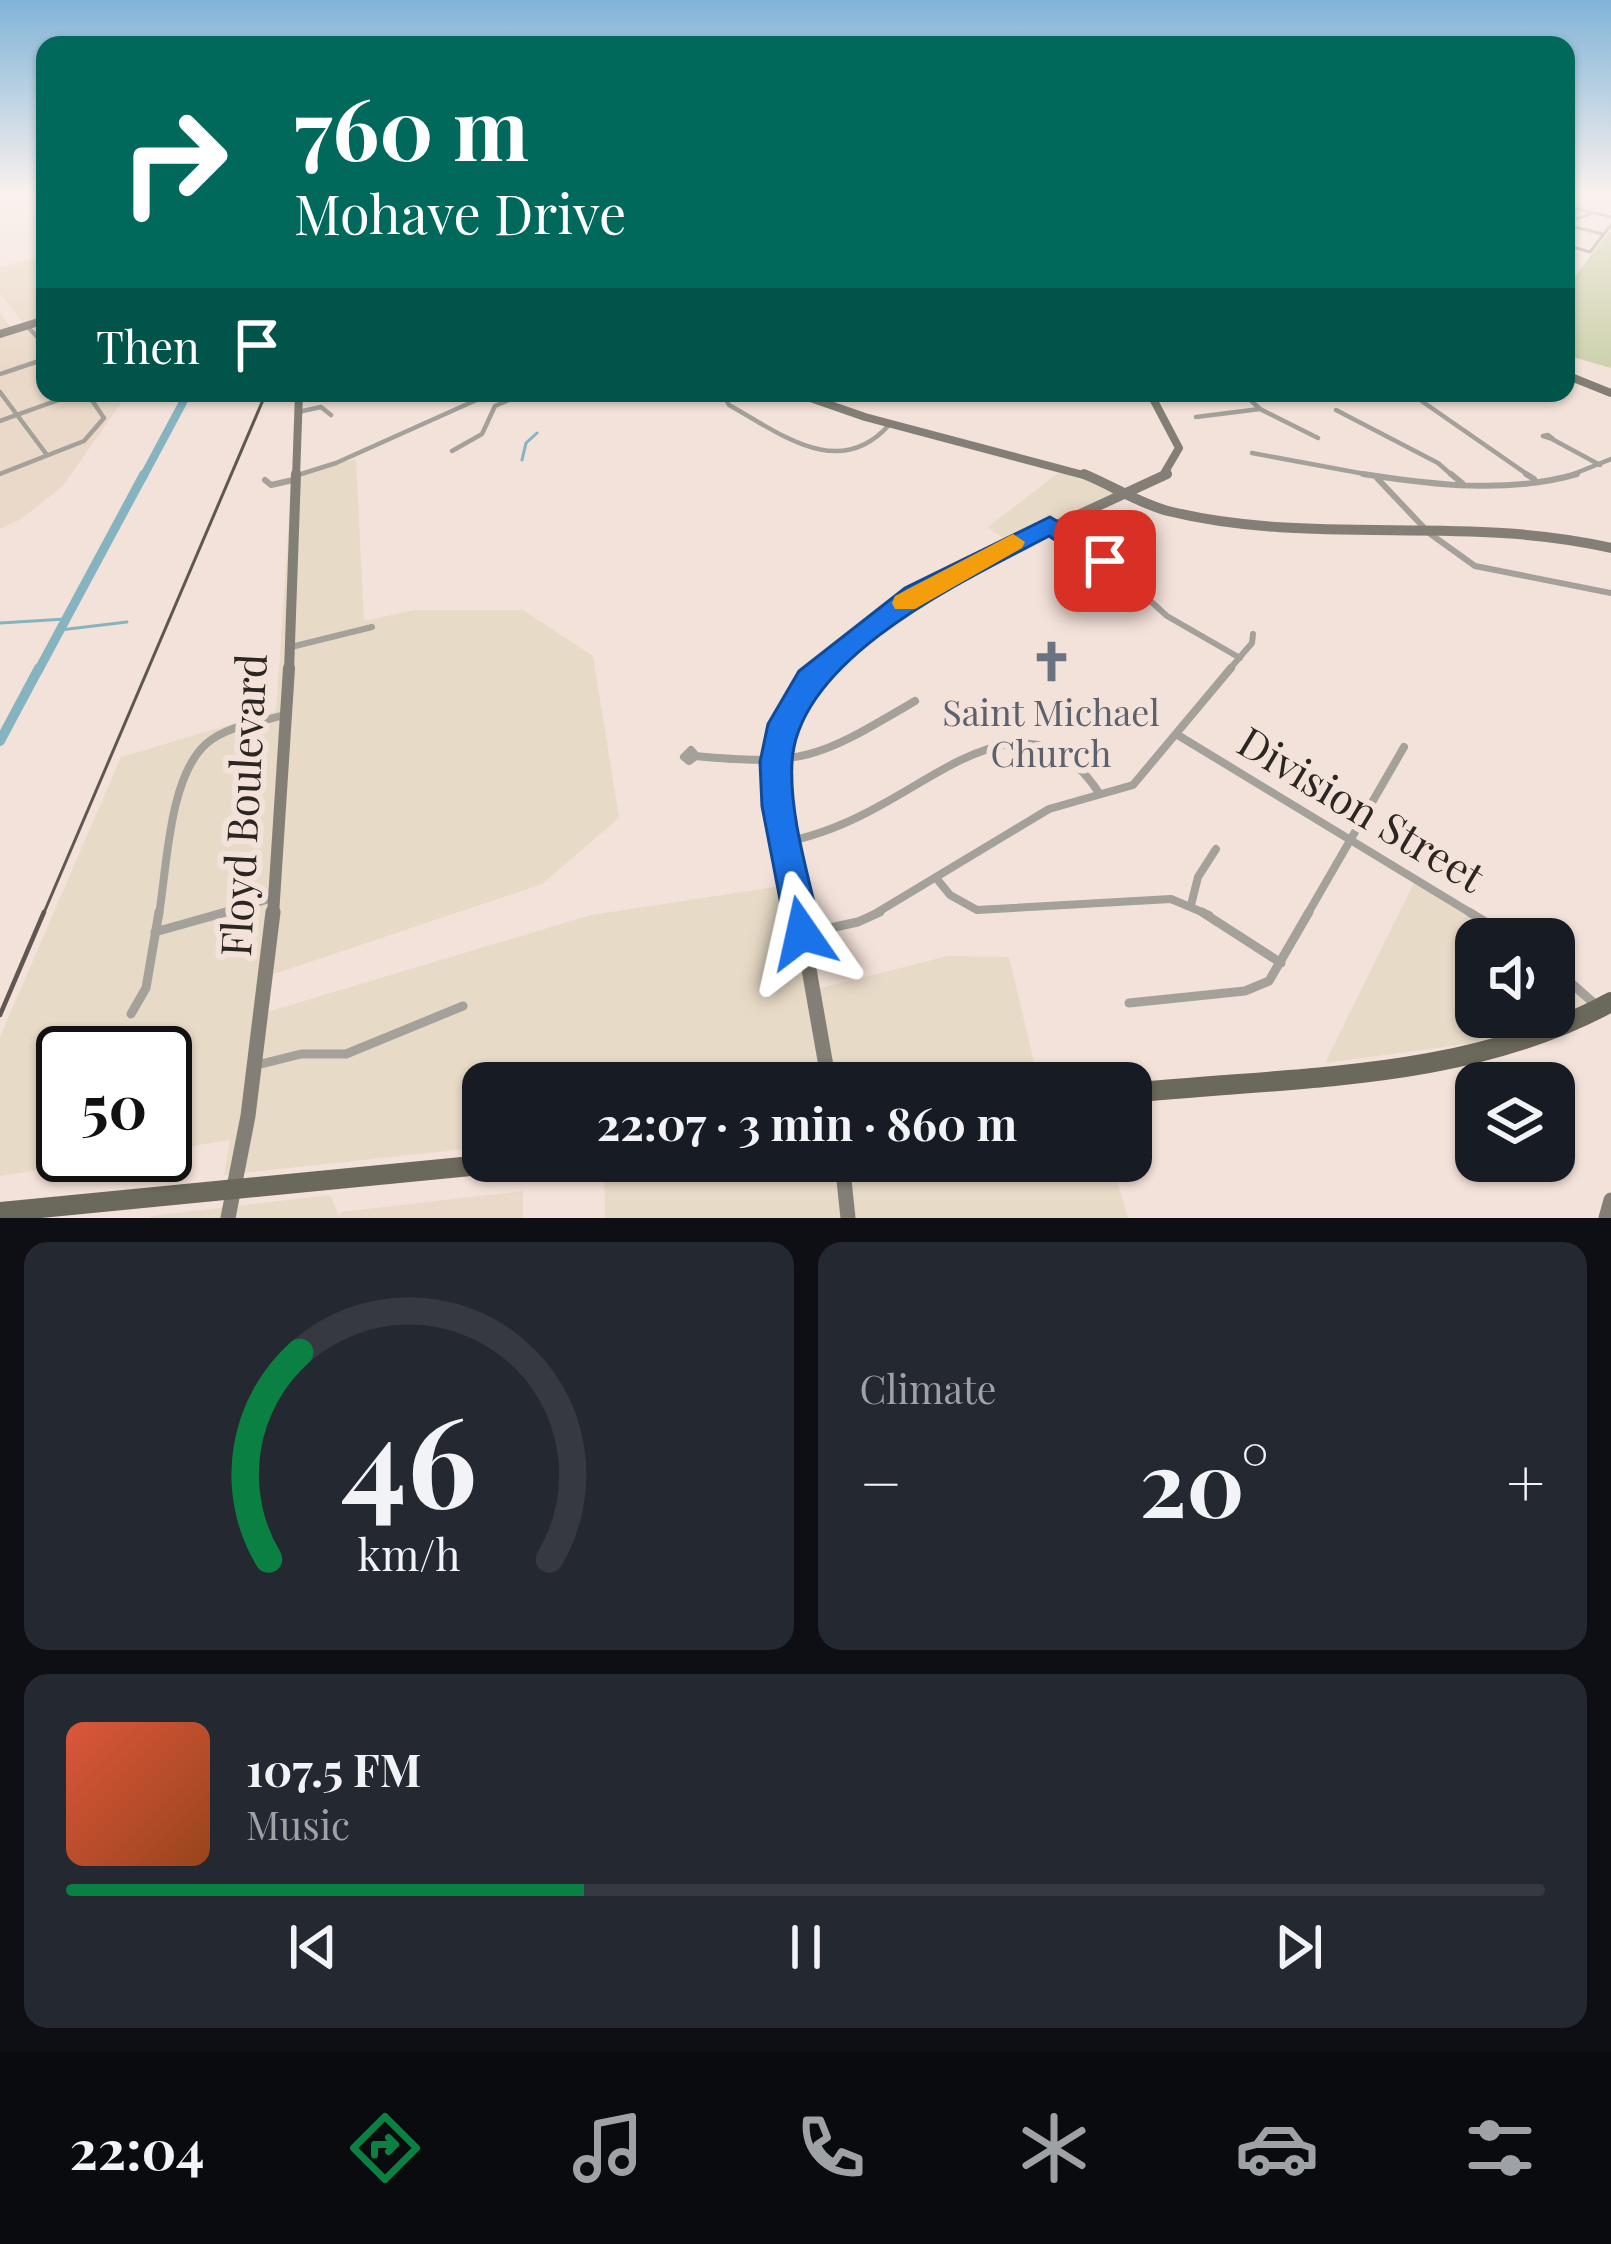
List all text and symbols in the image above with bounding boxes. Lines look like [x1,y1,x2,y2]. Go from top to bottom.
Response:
text: 760 m [294,70,529,182]
icon: right [96,84,252,240]
text: Mohave Drive [294,177,626,249]
icon: arrive [224,312,290,378]
text: Then [96,315,200,375]
pin [1054,510,1156,612]
icon: arrive [1072,528,1138,594]
church icon: Saint Michael Church [1028,638,1074,684]
street label: Floyd Boulevard [206,652,278,958]
place label: Saint Michael Church [942,687,1160,776]
street label: Division Street [1228,712,1496,904]
position arrow [739,870,865,996]
map controls [1455,918,1575,1182]
button: sound [1455,918,1575,1038]
speed limit sign: 50 [36,1026,192,1182]
button: layers [1455,1062,1575,1182]
text: 22:07 · 3 min · 860 m [597,1092,1017,1152]
text: Climate [860,1362,997,1414]
text: 46 [341,1373,477,1539]
text: 20° [1139,1421,1269,1541]
text: − [860,1437,902,1525]
text: + [1506,1437,1545,1525]
text: km/h [357,1525,460,1582]
text: 107.5 FM [246,1738,421,1798]
text: Music [246,1798,350,1850]
icon: previous [280,1914,346,1980]
icon: pause [773,1914,839,1980]
icon: next [1266,1914,1332,1980]
icon: directions [343,2106,427,2190]
icon: music [566,2106,650,2190]
icon: phone [789,2106,873,2190]
icon: climate [1012,2106,1096,2190]
icon: car [1235,2106,1319,2190]
icon: filters [1458,2106,1542,2190]
text: 22:04 [69,2112,204,2184]

